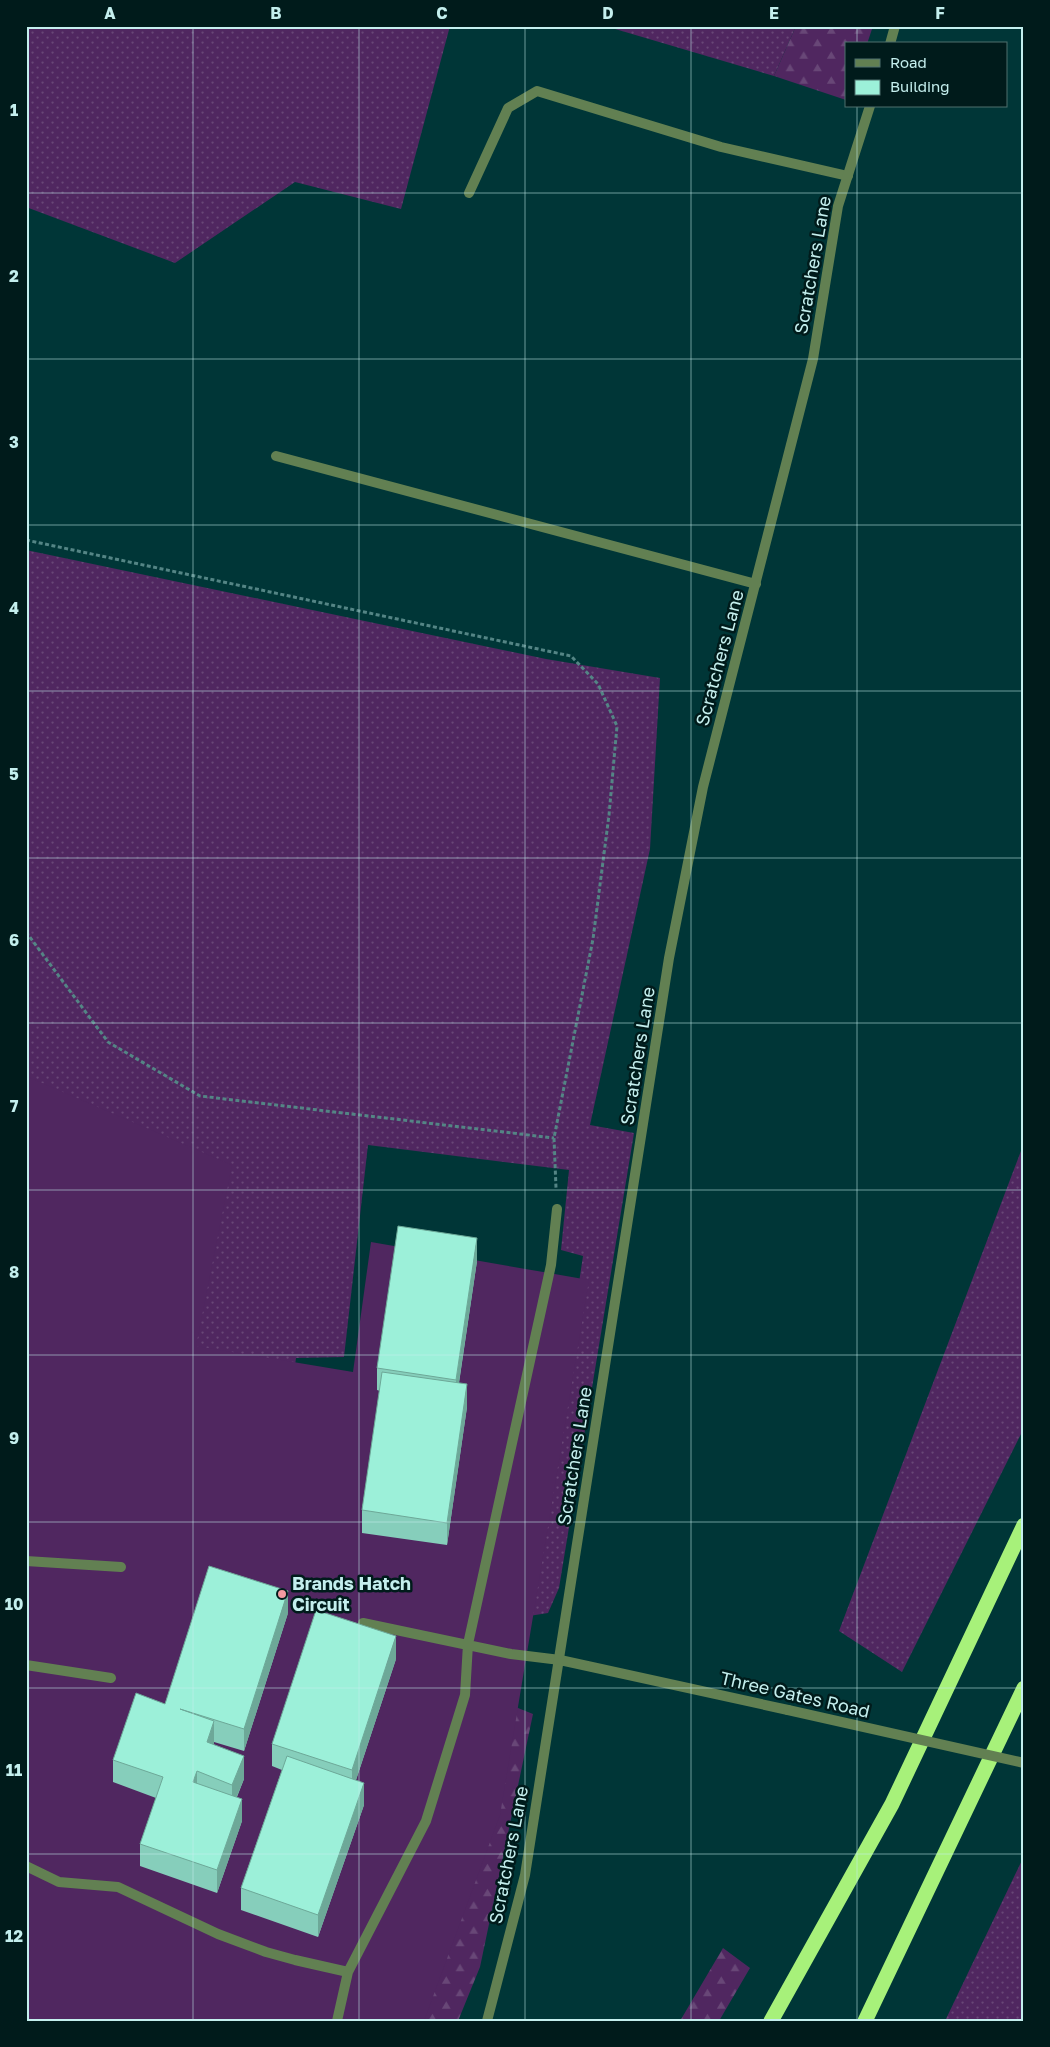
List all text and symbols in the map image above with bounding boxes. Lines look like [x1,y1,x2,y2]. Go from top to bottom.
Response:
text: A [104,3,116,23]
text: B [270,3,282,23]
text: C [436,3,448,23]
text: D [602,3,614,23]
text: E [769,3,779,23]
text: F [935,3,945,23]
legend [845,42,1008,108]
text: Road [890,53,927,71]
text: Building [890,77,950,95]
text: 1 [10,100,18,120]
street label: Scratchers Lane [789,194,835,336]
text: 2 [9,266,19,286]
text: 3 [9,432,19,452]
street label: Scratchers Lane [690,587,748,728]
text: 4 [9,598,19,618]
text: 5 [9,764,19,784]
text: 6 [9,930,19,950]
street label: Scratchers Lane [615,985,659,1127]
text: 7 [10,1096,19,1116]
text: 8 [9,1262,19,1282]
street label: Scratchers Lane [552,1385,596,1527]
text: 9 [9,1428,19,1448]
place label: Brands Hatch Circuit [292,1572,411,1615]
marker: Brands Hatch Circuit [276,1588,288,1600]
text: 10 [5,1594,23,1614]
street label: Three Gates Road [718,1666,872,1722]
text: 11 [6,1760,22,1780]
street label: Scratchers Lane [484,1784,532,1926]
text: 12 [5,1926,23,1946]

